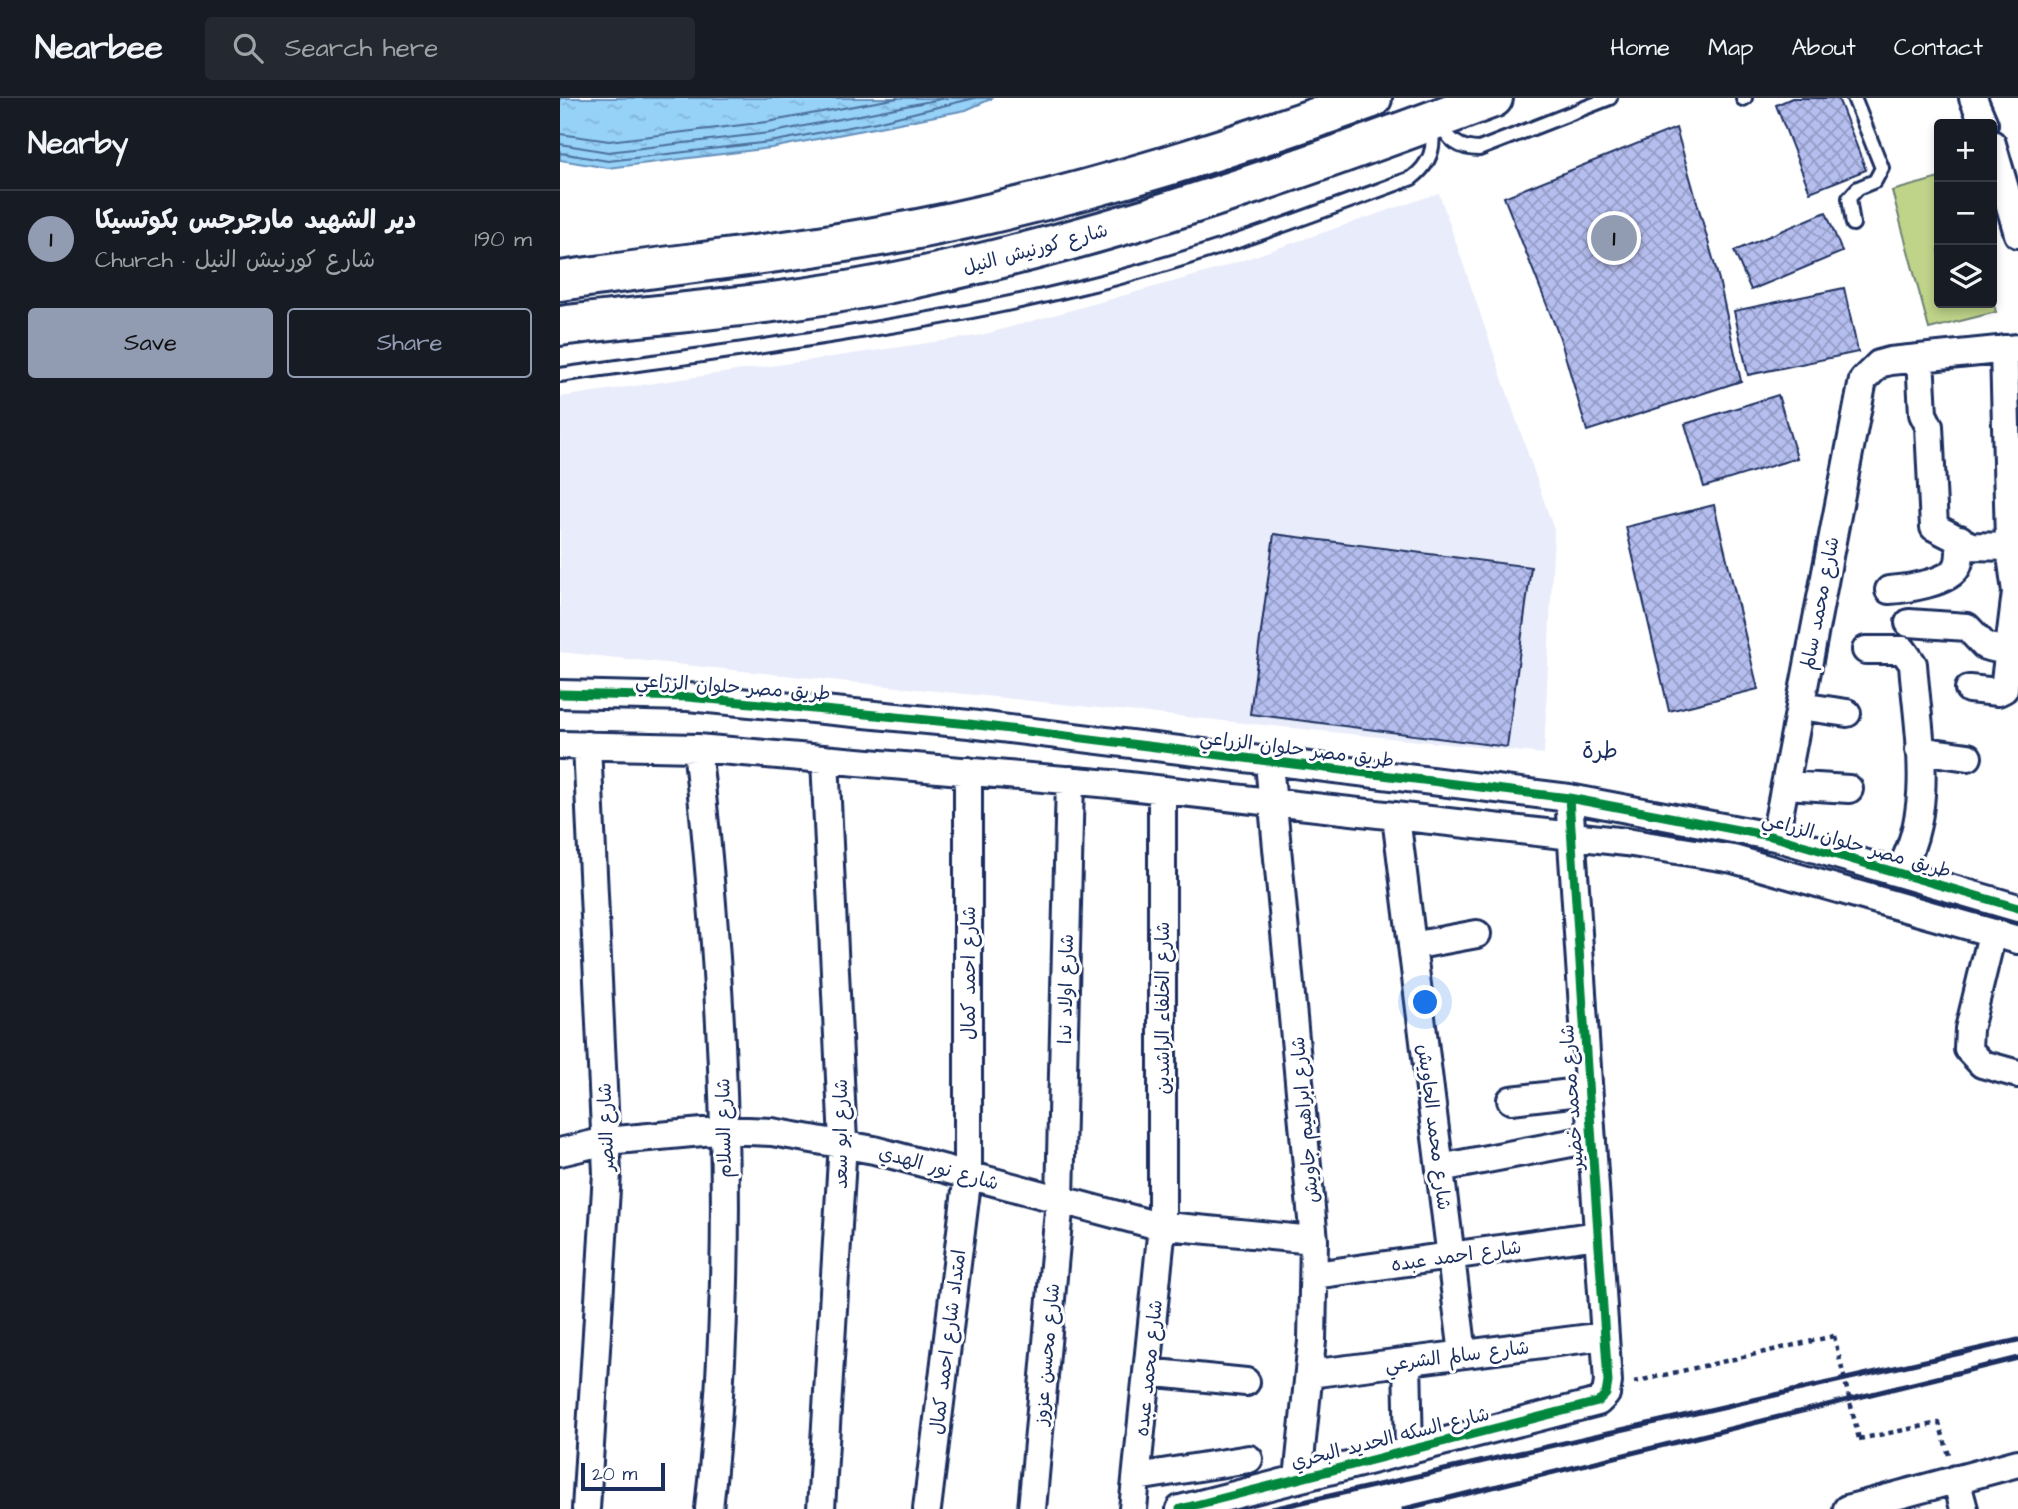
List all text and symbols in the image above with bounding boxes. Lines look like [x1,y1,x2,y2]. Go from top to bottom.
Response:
search box [205,17,695,80]
text: Nearbee [35,25,163,71]
icon: search [229,29,267,67]
text: Search here [285,30,438,66]
text: Home [1610,31,1670,65]
text: Map [1708,31,1753,65]
text: About [1791,31,1856,65]
text: Contact [1894,31,1983,65]
map controls [1934,119,1997,308]
button: + [1934,119,1997,182]
text: Nearby [28,123,128,165]
button: − [1934,182,1997,245]
text: دير الشهيد مارجرجس بكوتسيكا [95,202,416,238]
pin: 1 [1591,212,1637,264]
street label: شارع كورنيش النيل [960,217,1111,282]
text: 1 [50,223,52,255]
text: 190 m [474,223,532,255]
text: Church · شارع كورنيش النيل [95,244,375,276]
button: layers [1934,245,1997,308]
button: Save [28,308,273,378]
button: Share [287,308,532,378]
street label: شارع محمد سالم [1794,534,1847,672]
street label: طريق مصر حلوان الزراعي [634,667,831,710]
street label: طريق مصر حلوان الزراعي [1198,724,1395,777]
district label: طرة [1582,735,1618,767]
street label: طريق مصر حلوان الزراعي [1758,806,1954,887]
street label: شارع احمد كمال [956,906,983,1040]
street label: شارع الخلفاء الراشدين [1150,921,1177,1095]
street label: شارع اولاد ندا [1052,934,1081,1044]
your location [1408,985,1442,1019]
street label: شارع محمد خضير [1554,1023,1591,1172]
street label: شارع ابراهيم جاويش [1285,1036,1326,1204]
street label: شارع محمد الجاويش [1410,1043,1457,1212]
street label: شارع السلام [710,1078,739,1178]
street label: شارع ابو سعد [828,1079,855,1189]
street label: شارع النصر [591,1082,622,1174]
street label: شارع نور الهدي [876,1139,1002,1197]
street label: شارع احمد عبده [1389,1234,1523,1279]
street label: امتداد شارع احمد كمال [924,1248,973,1436]
street label: شارع محسن عزوز [1028,1282,1067,1428]
street label: شارع محمد عبده [1129,1298,1170,1438]
street label: شارع سالم الشرعي [1384,1334,1531,1381]
street label: شارع السكه الحديد البحري [1288,1401,1492,1476]
scale bar [581,1460,665,1492]
text: 20 m [592,1461,637,1488]

